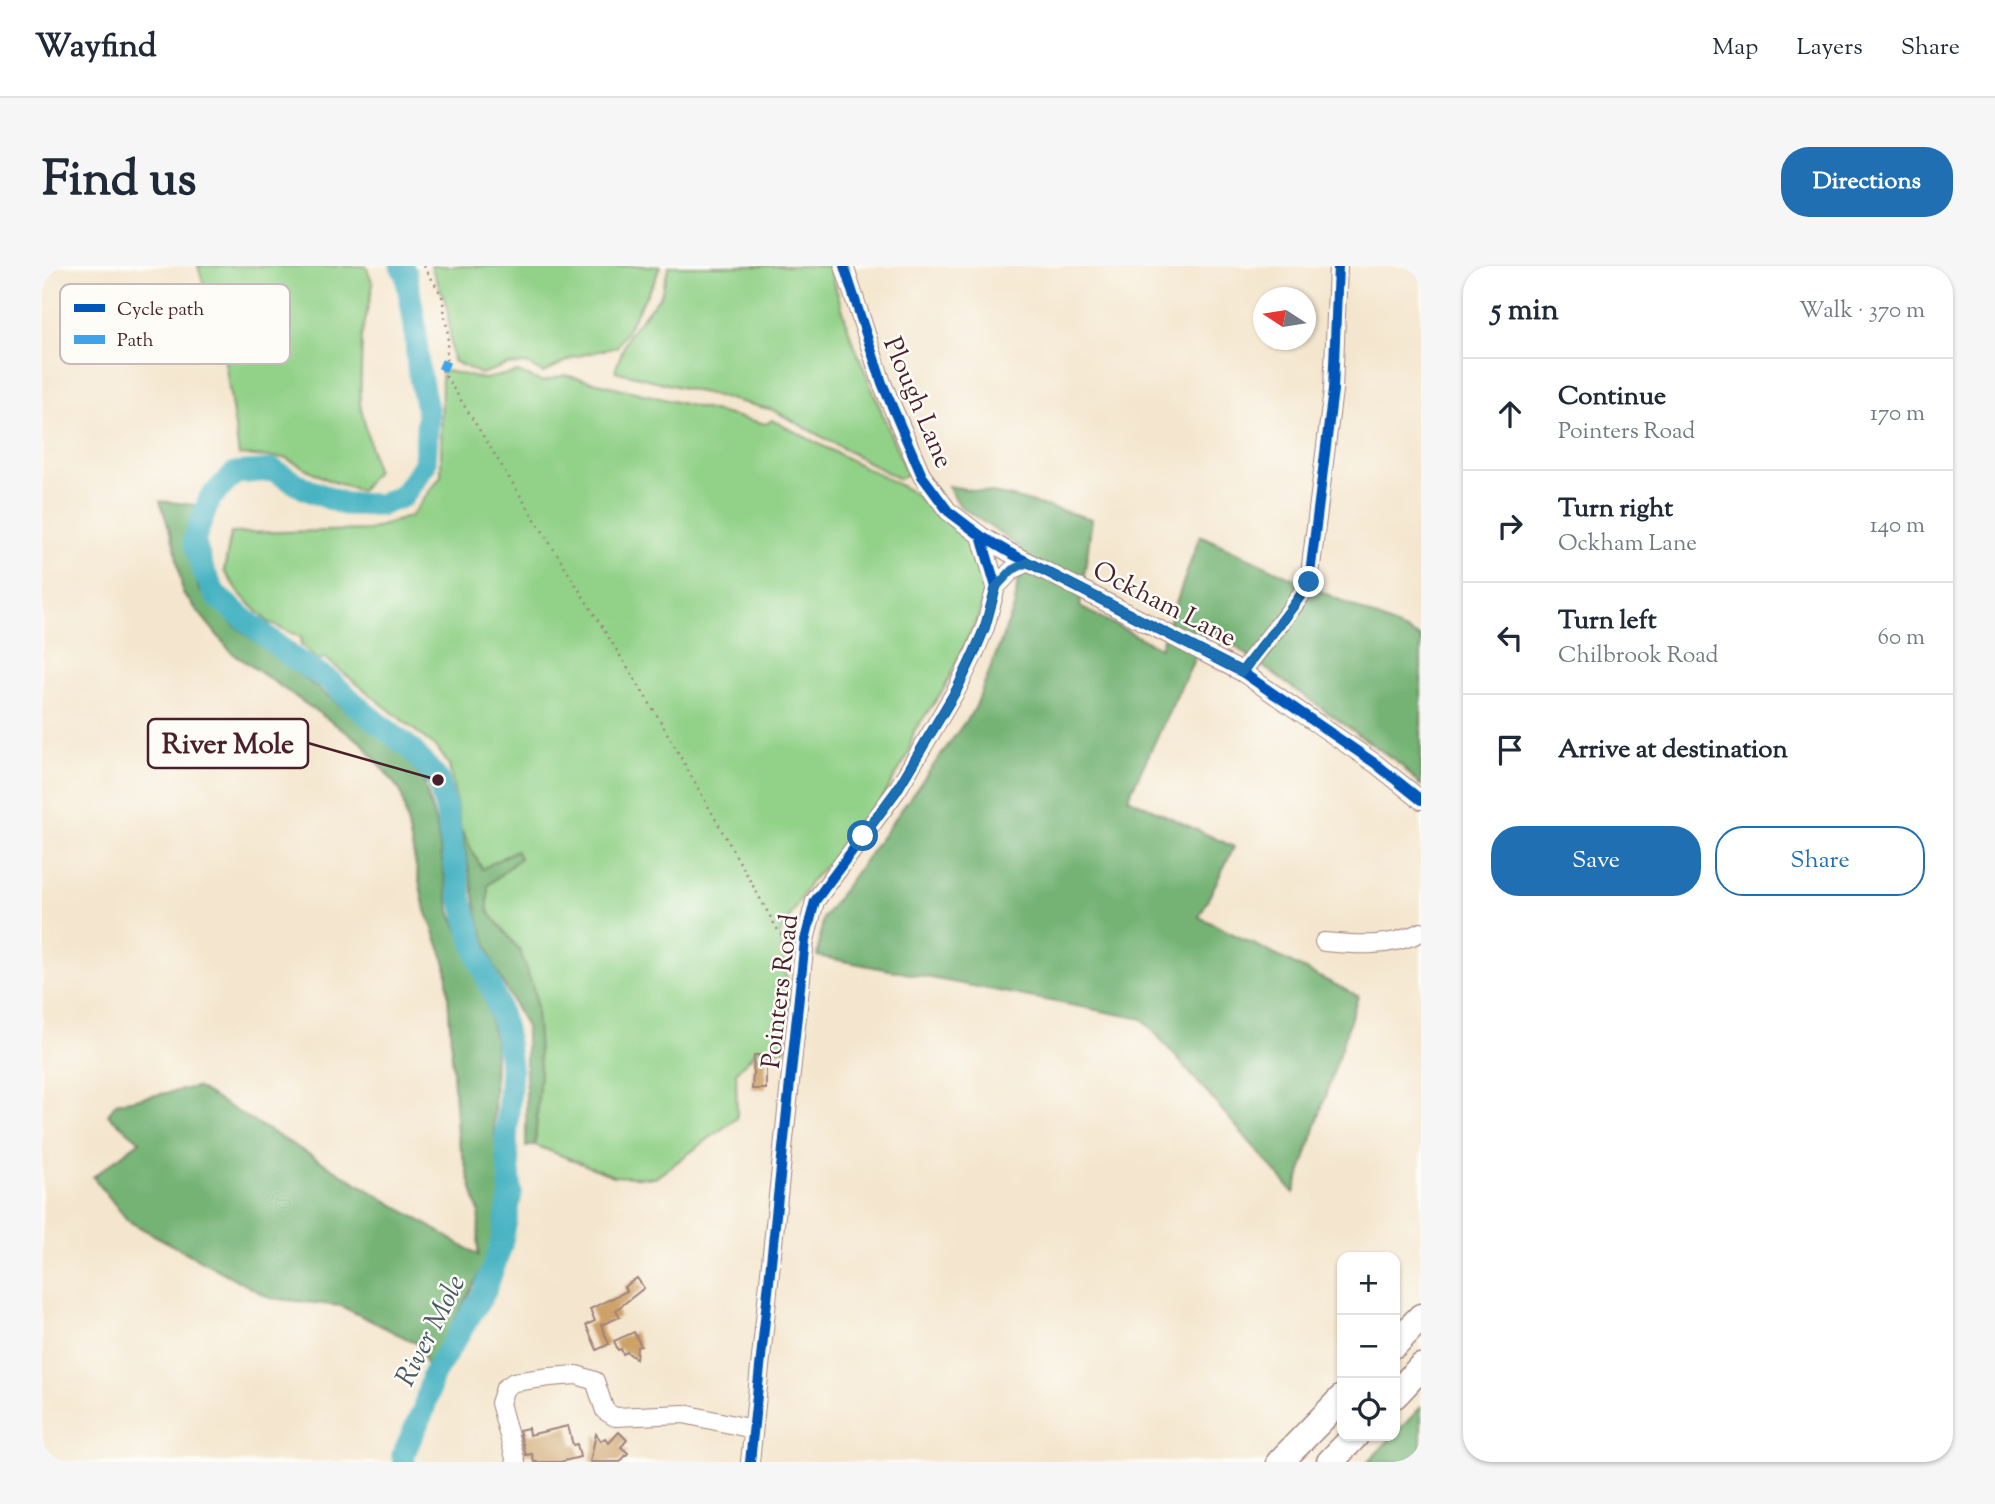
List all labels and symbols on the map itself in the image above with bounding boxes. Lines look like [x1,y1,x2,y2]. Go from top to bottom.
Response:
legend [60,284,290,364]
north arrow [1253,287,1316,350]
text: Cycle path [117,297,204,324]
text: Path [117,328,154,355]
street label: Plough Lane [872,332,961,474]
street label: Ockham Lane [1085,553,1242,657]
route end [1293,566,1324,597]
callout: River Mole [148,719,308,768]
text: River Mole [162,726,294,766]
route start [847,820,878,851]
street label: Pointers Road [754,912,809,1071]
water label: River Mole [387,1269,477,1394]

